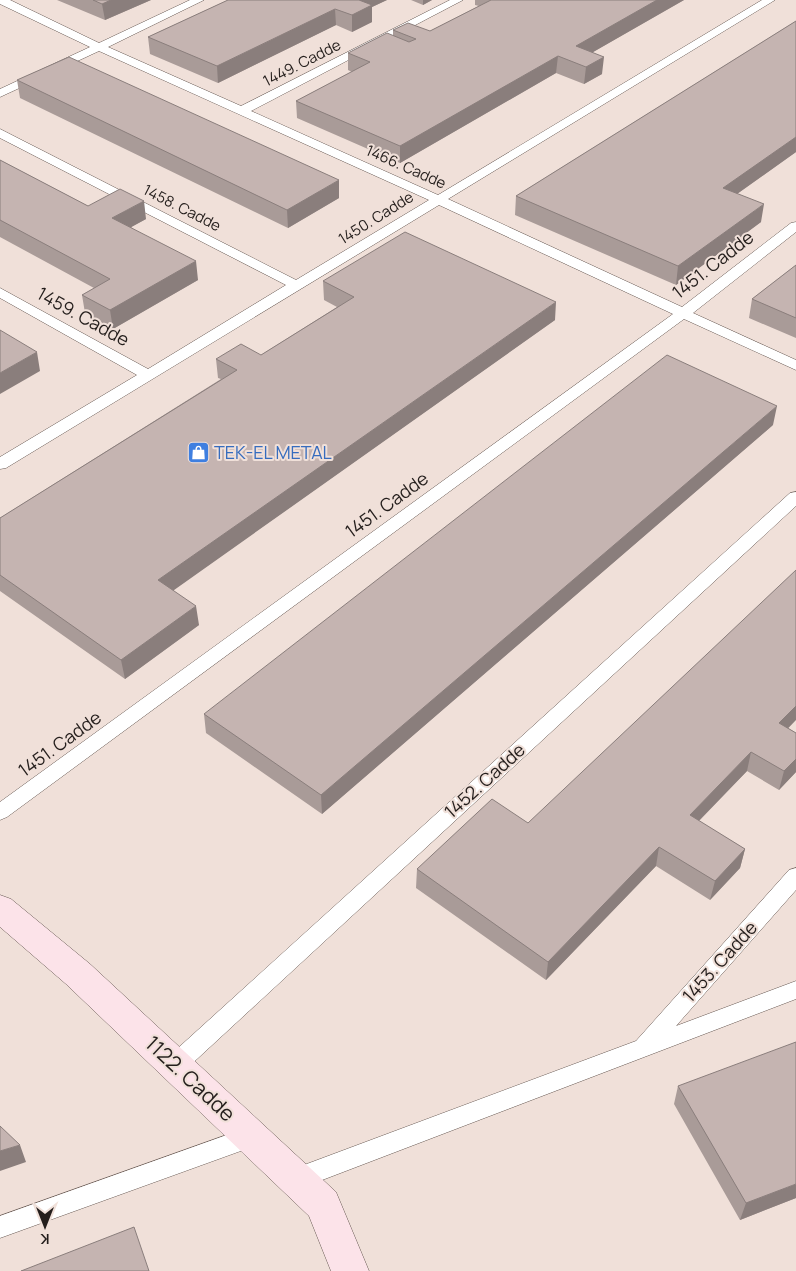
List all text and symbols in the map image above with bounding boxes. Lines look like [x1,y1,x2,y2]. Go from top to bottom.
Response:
street label: 1449. Cadde [259,34,345,91]
street label: 1466. Cadde [363,140,450,194]
street label: 1458. Cadde [140,179,225,236]
street label: 1450. Cadde [334,186,417,249]
street label: 1451. Cadde [667,225,758,304]
street label: 1459. Cadde [33,281,134,351]
place label: TEK-EL METAL [214,440,332,464]
shop icon: TEK-EL METAL [186,441,210,465]
street label: 1451. Cadde [340,466,433,542]
street label: 1451. Cadde [13,705,106,781]
street label: 1452. Cadde [439,738,530,823]
street label: 1453. Cadde [677,916,762,1007]
street label: 1122. Cadde [140,1029,242,1127]
north arrow [20,1201,70,1251]
text: K [40,1230,50,1249]

